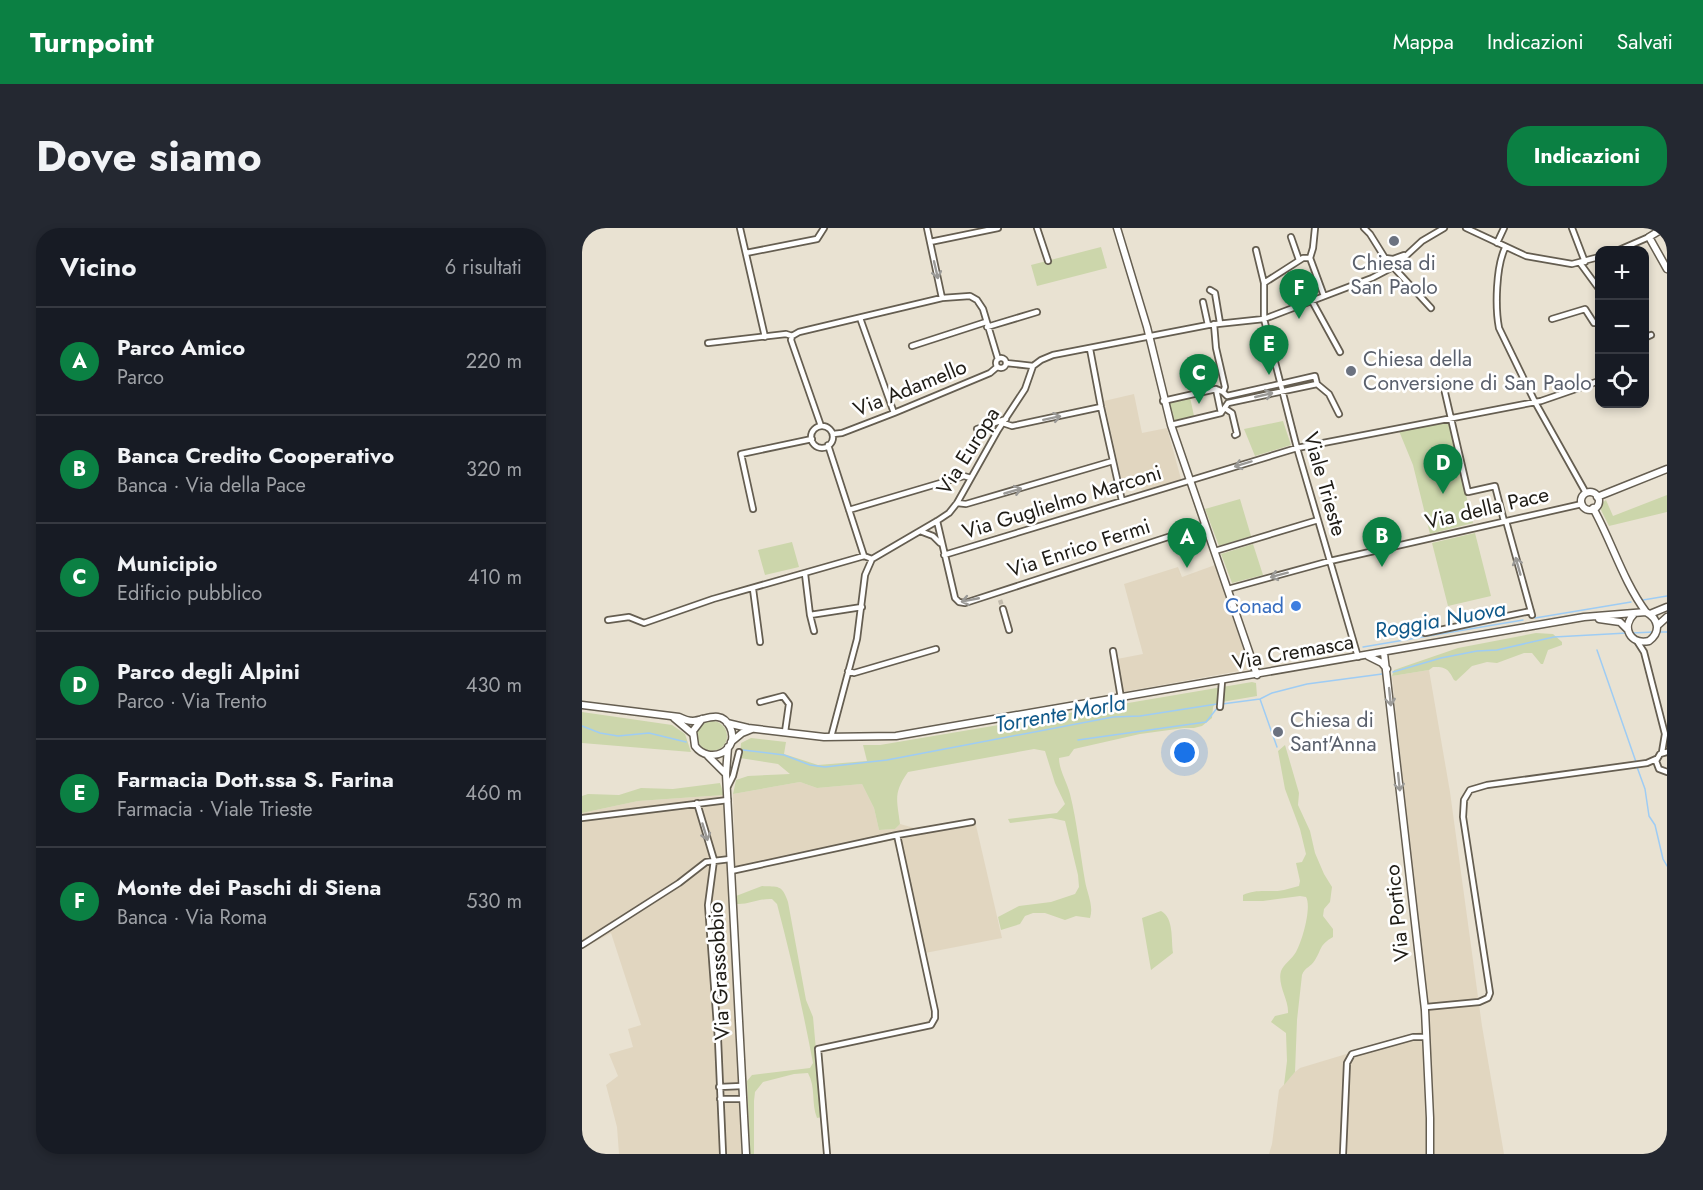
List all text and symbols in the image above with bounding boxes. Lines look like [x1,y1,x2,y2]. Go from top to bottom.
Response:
text: Turnpoint [30,22,154,63]
text: Mappa [1393,27,1454,57]
text: Indicazioni [1487,27,1584,57]
text: Salvati [1617,27,1673,57]
text: Dove siamo [36,126,262,187]
button: Indicazioni [1507,126,1667,186]
marker: Chiesa di San Paolo [1387,234,1401,248]
map controls [1595,246,1649,408]
button: + [1595,246,1649,300]
text: Vicino [60,248,137,286]
place label: Chiesa di San Paolo [1350,248,1438,302]
text: 6 risultati [445,253,522,282]
one-way arrow [931,260,942,279]
pin: F [1280,270,1318,319]
button: − [1595,300,1649,354]
pin: E [1250,326,1288,375]
text: Parco Amico [117,331,245,363]
place label: Chiesa della Conversione di San Paolo [1363,344,1592,398]
text: A [72,347,87,376]
text: 220 m [466,347,522,376]
street label: Via Adamello [849,352,971,424]
pin: C [1180,354,1218,404]
button: locate [1595,354,1649,408]
text: Parco [117,363,164,392]
marker: Chiesa della Conversione di San Paolo [1344,364,1358,378]
one-way arrow [1254,389,1273,401]
street label: Via Europa [929,401,1007,501]
one-way arrow [1042,411,1061,423]
street label: Viale Trieste [1296,428,1354,540]
text: Banca Credito Cooperativo [117,439,394,471]
pin: D [1424,444,1462,494]
text: B [73,455,86,484]
text: 320 m [466,455,522,484]
street label: Via Guglielmo Marconi [959,457,1165,547]
one-way arrow [1234,459,1253,470]
text: Banca · Via della Pace [117,471,306,500]
street label: Via della Pace [1422,479,1552,537]
one-way arrow [1003,485,1022,496]
street label: Via Enrico Fermi [1004,511,1154,585]
pin: A [1168,518,1206,568]
pin: B [1362,518,1402,567]
text: Municipio [117,547,218,579]
one-way arrow [1512,557,1523,576]
text: C [72,563,87,592]
text: 410 m [468,563,522,592]
one-way arrow [1270,570,1289,581]
text: Edificio pubblico [117,579,262,608]
place label: Conad [1225,591,1284,621]
water label: Roggia Nuova [1372,592,1508,646]
one-way arrow [961,595,980,606]
marker: Conad [1289,599,1303,613]
street label: Via Cremasca [1230,627,1356,677]
text: Parco degli Alpini [117,655,300,687]
text: D [72,671,87,700]
text: 430 m [466,671,522,700]
water label: Torrente Morla [992,686,1128,740]
one-way arrow [1385,686,1396,706]
text: Parco · Via Trento [117,687,267,716]
place label: Chiesa di Sant'Anna [1290,705,1377,759]
marker: Chiesa di Sant'Anna [1271,725,1285,739]
your location [1170,738,1199,767]
text: Farmacia Dott.ssa S. Farina [117,763,394,795]
one-way arrow [1394,772,1405,791]
text: E [73,779,86,808]
text: 460 m [465,779,522,808]
text: Farmacia · Viale Trieste [117,795,313,824]
one-way arrow [701,822,712,841]
street label: Via Portico [1377,863,1417,963]
text: Monte dei Paschi di Siena [117,871,381,903]
text: F [74,887,85,916]
text: 530 m [466,887,522,916]
street label: Via Grassobbio [700,901,738,1041]
text: Banca · Via Roma [117,903,267,932]

